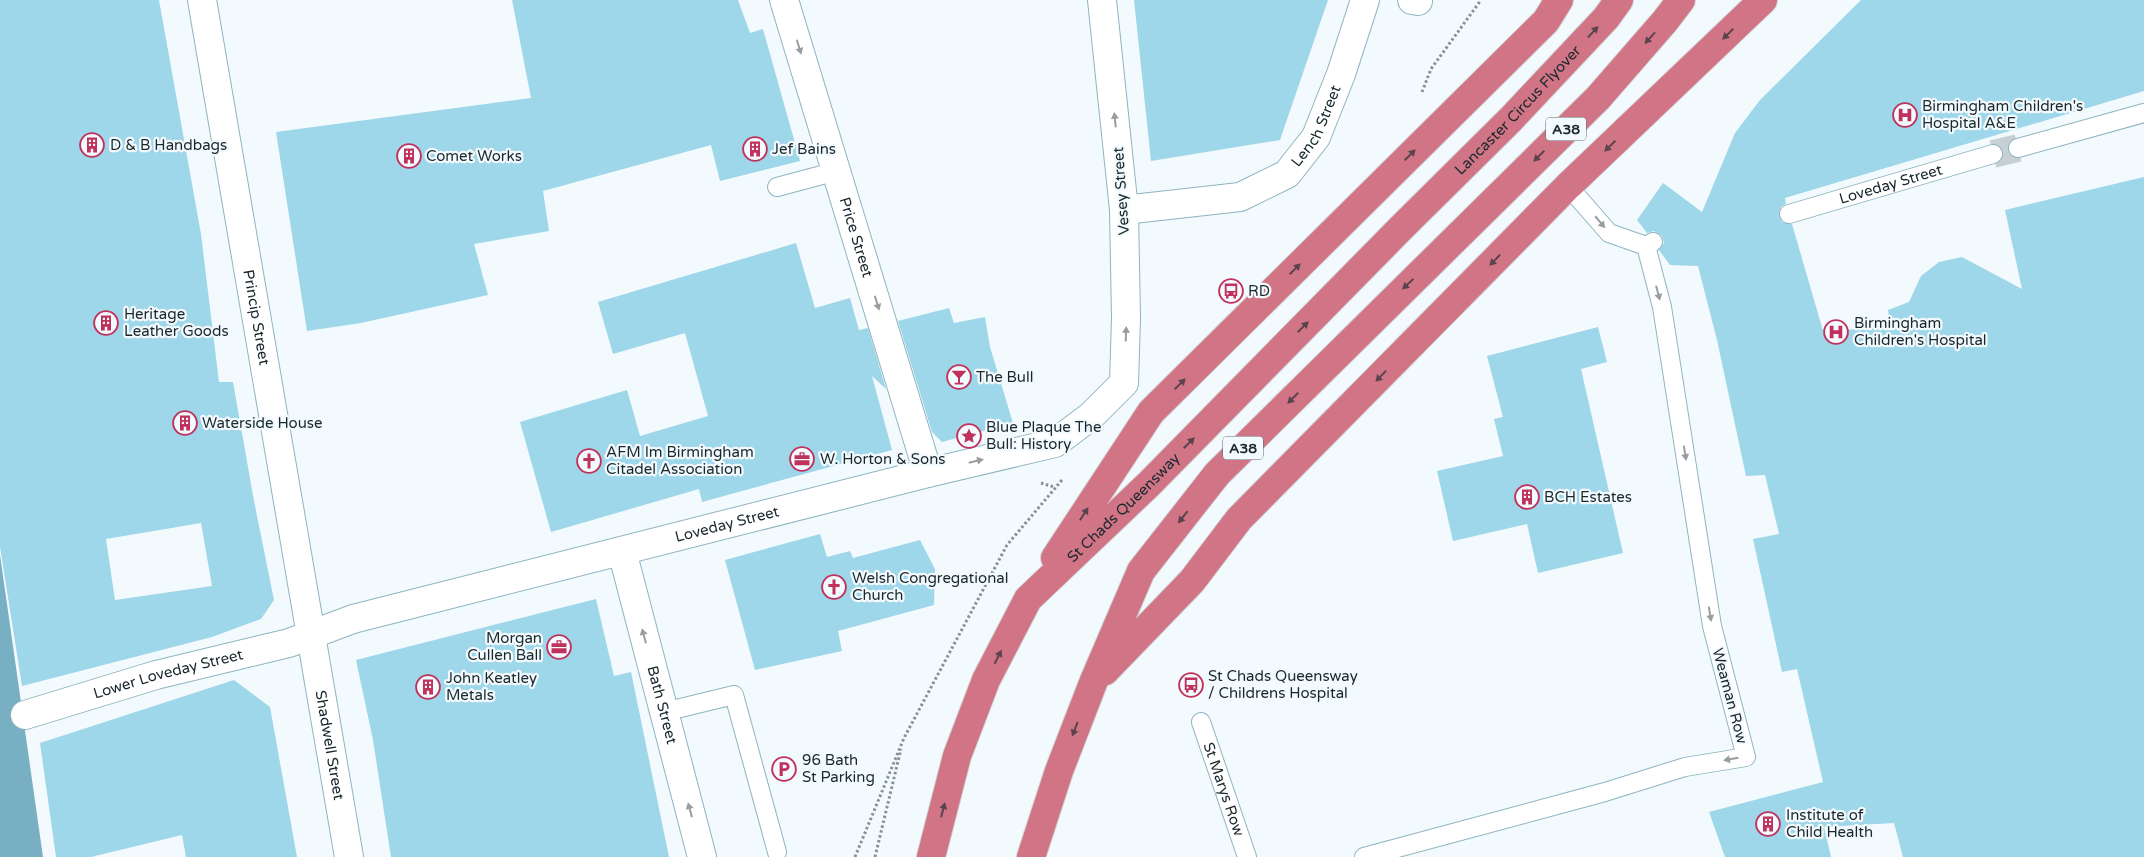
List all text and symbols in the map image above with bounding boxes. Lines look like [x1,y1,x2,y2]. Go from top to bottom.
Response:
one-way arrow [1587,27,1599,39]
one-way arrow [1722,28,1734,40]
one-way arrow [1645,31,1656,44]
one-way arrow [795,39,803,54]
street label: Lancaster Circus Flyover [1451,41,1585,179]
street label: Lench Street [1287,82,1345,170]
place label: Birmingham Children's Hospital A&E [1922,97,2083,132]
hospital icon: Birmingham Children's Hospital A&E [1892,102,1918,128]
one-way arrow [1111,111,1119,127]
road number: A38 [1546,118,1586,140]
building icon: D & B Handbags [79,132,105,158]
place label: D & B Handbags [110,136,227,154]
building icon: Jef Bains [742,136,768,162]
place label: Jef Bains [772,140,836,158]
one-way arrow [1604,140,1616,152]
building icon: Comet Works [396,143,422,169]
street label: Vesey Street [1109,146,1133,236]
place label: Comet Works [426,147,522,165]
one-way arrow [1404,149,1416,161]
one-way arrow [1533,150,1545,162]
street label: Loveday Street [1837,160,1945,208]
street label: Price Street [836,195,877,280]
one-way arrow [1594,216,1606,228]
one-way arrow [1489,254,1501,266]
one-way arrow [1289,263,1301,275]
street label: Princip Street [239,268,274,367]
bus stop icon: RD [1218,278,1244,304]
one-way arrow [1402,278,1414,290]
place label: RD [1248,282,1270,300]
one-way arrow [1654,285,1662,300]
one-way arrow [873,295,881,310]
place label: Heritage Leather Goods [124,305,229,340]
building icon: Heritage Leather Goods [93,310,119,336]
place label: Birmingham Children's Hospital [1854,314,1987,349]
hospital icon: Birmingham Children's Hospital [1823,319,1849,345]
one-way arrow [1297,321,1309,333]
one-way arrow [1122,326,1130,342]
bar icon: The Bull [946,364,972,390]
place label: The Bull [976,368,1033,386]
one-way arrow [1375,370,1387,382]
one-way arrow [1173,378,1185,390]
one-way arrow [1287,392,1299,404]
building icon: Waterside House [172,410,198,436]
place label: Waterside House [202,414,323,432]
place label: Blue Plaque The Bull: History [986,418,1101,453]
place icon: Blue Plaque The Bull: History [956,423,982,449]
road number: A38 [1223,436,1263,459]
one-way arrow [1183,437,1195,449]
place label: AFM Im Birmingham Citadel Association [606,443,754,478]
one-way arrow [1681,445,1689,461]
office icon: W. Horton & Sons [789,446,815,472]
church icon: AFM Im Birmingham Citadel Association [576,448,602,474]
street label: St Chads Queensway [1063,449,1184,566]
place label: W. Horton & Sons [820,450,946,468]
one-way arrow [968,457,983,465]
building icon: BCH Estates [1514,484,1540,510]
place label: BCH Estates [1544,488,1632,506]
street label: Loveday Street [673,502,781,546]
one-way arrow [1079,508,1089,521]
one-way arrow [1177,511,1188,524]
place label: Welsh Congregational Church [852,569,1008,604]
church icon: Welsh Congregational Church [821,574,847,600]
one-way arrow [1706,606,1714,622]
one-way arrow [640,628,648,643]
place label: Morgan Cullen Ball [467,629,542,664]
office icon: Morgan Cullen Ball [546,634,572,660]
street label: Lower Loveday Street [91,645,245,703]
street label: Weaman Row [1709,646,1751,746]
one-way arrow [994,650,1002,665]
street label: Bath Street [643,664,681,746]
place label: St Chads Queensway / Childrens Hospital [1208,667,1358,702]
place label: John Keatley Metals [446,669,537,704]
bus stop icon: St Chads Queensway / Childrens Hospital [1178,672,1204,698]
building icon: John Keatley Metals [415,674,441,700]
street label: Shadwell Street [312,689,348,801]
one-way arrow [1071,722,1079,737]
street label: St Marys Row [1200,740,1248,839]
place label: 96 Bath St Parking [802,751,875,786]
parking icon: 96 Bath St Parking [771,756,797,782]
one-way arrow [1723,756,1739,764]
one-way arrow [686,802,694,817]
one-way arrow [939,802,947,817]
place label: Institute of Child Health [1786,806,1873,841]
building icon: Institute of Child Health [1755,811,1781,837]

